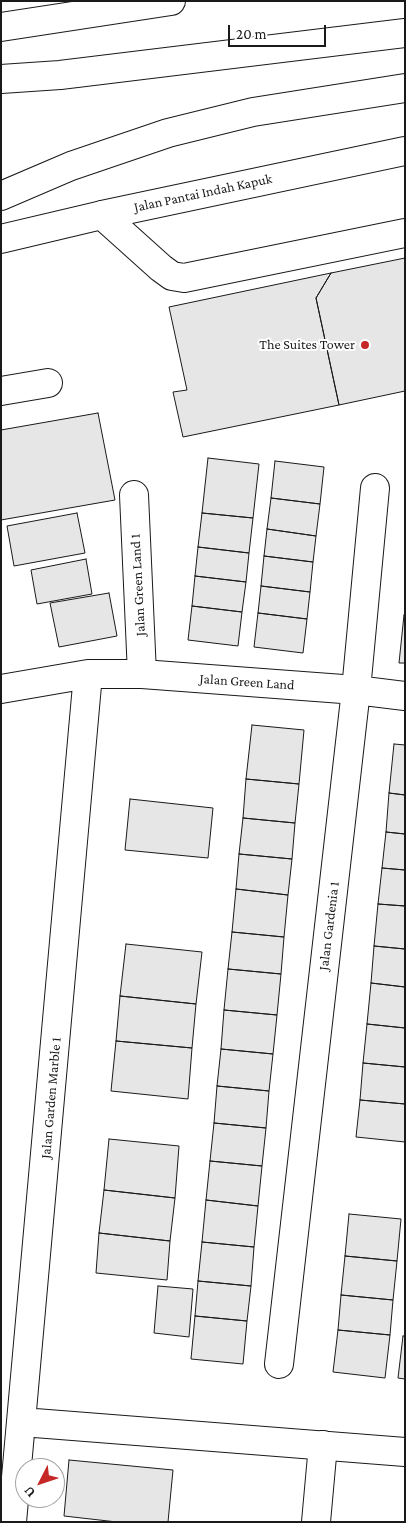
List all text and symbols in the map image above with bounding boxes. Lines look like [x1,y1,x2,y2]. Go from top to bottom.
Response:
scale bar [231,15,328,47]
text: 20 m [236,26,267,42]
street label: Jalan Pantai Indah Kapuk [132,170,274,216]
place label: The Suites Tower [259,337,355,353]
marker: The Suites Tower [359,339,371,351]
street label: Jalan Green Land 1 [127,533,149,637]
street label: Jalan Green Land [199,670,295,694]
street label: Jalan Gardenia 1 [315,881,343,971]
street label: Jalan Garden Marble 1 [37,1037,65,1159]
north arrow [15,1458,65,1508]
text: U [20,1483,39,1501]

